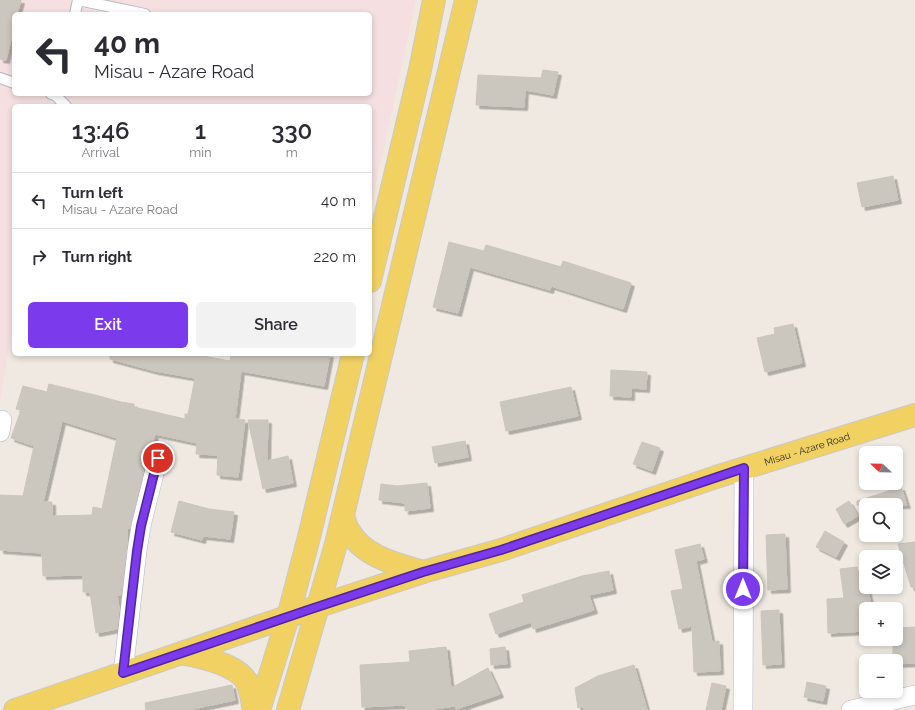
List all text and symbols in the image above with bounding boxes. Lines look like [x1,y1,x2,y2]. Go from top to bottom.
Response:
text: 40 m [94,27,160,60]
icon: left [28,28,80,80]
text: Misau - Azare Road [94,61,254,82]
text: 13:46 [72,116,130,145]
text: 1 [195,116,206,145]
text: 330 [271,116,312,145]
text: Arrival [82,145,120,160]
text: min [189,145,212,160]
text: m [286,145,298,160]
text: Turn left [62,184,123,202]
icon: left [28,190,50,212]
text: 40 m [321,192,356,210]
text: Misau - Azare Road [62,202,178,217]
icon: right [28,246,50,268]
text: Turn right [62,248,132,266]
text: 220 m [314,248,356,266]
button: Exit [28,302,188,348]
button: Share [196,302,356,348]
street label: Misau - Azare Road [763,431,851,468]
pin [141,441,175,475]
north arrow [859,446,903,490]
map controls [859,446,903,698]
icon: arrive [147,447,169,469]
button: search [859,498,903,542]
button: layers [859,550,903,594]
position arrow [722,568,764,610]
button: + [859,602,903,646]
button: − [859,654,903,698]

